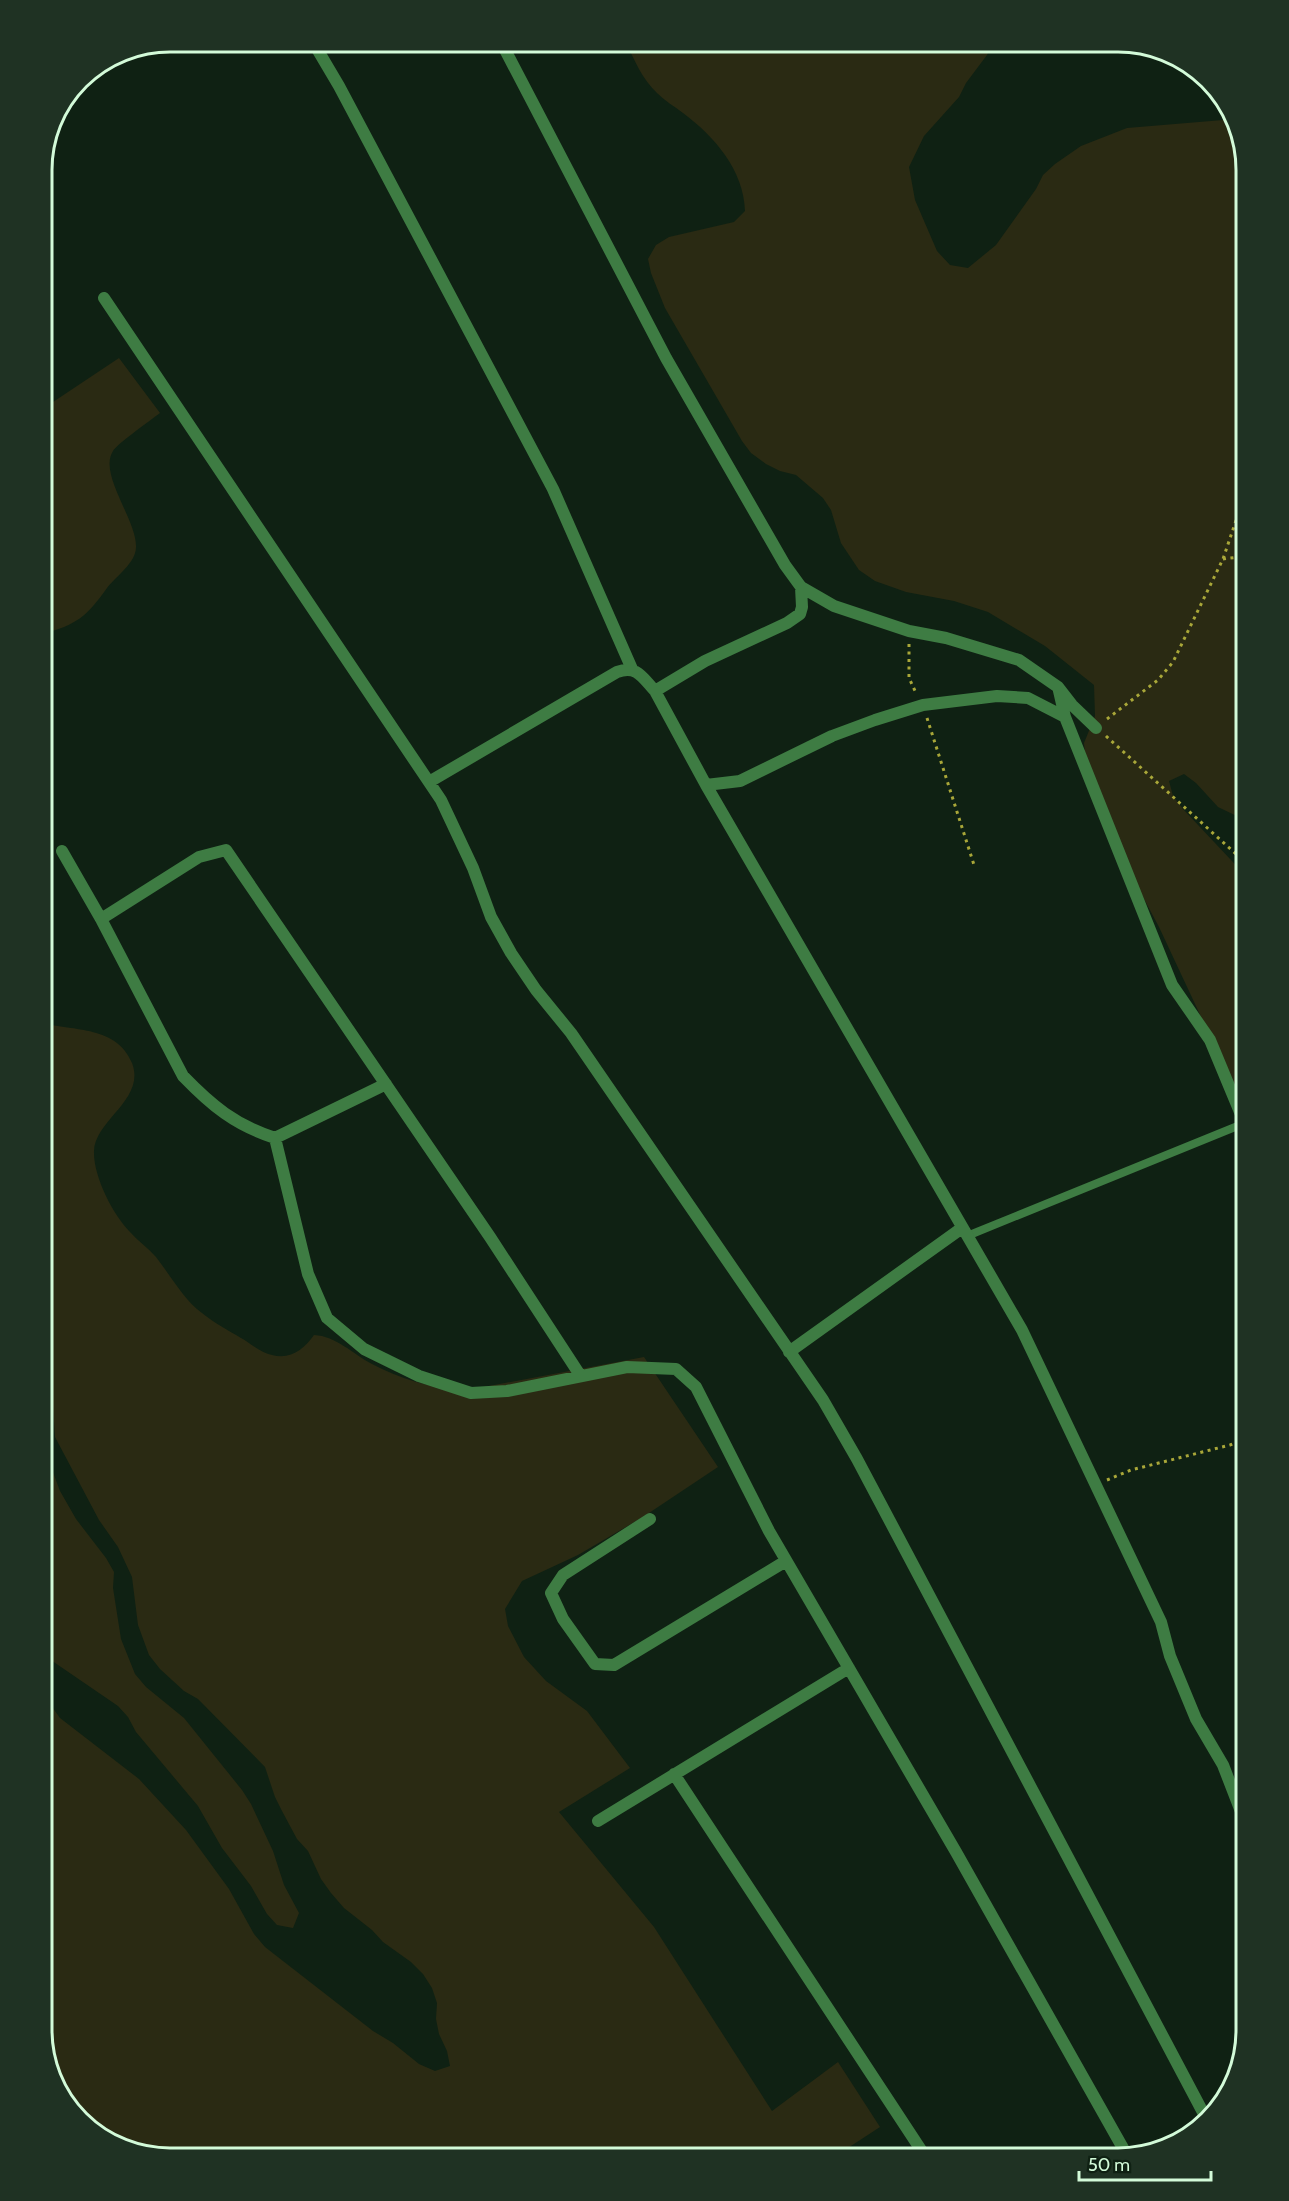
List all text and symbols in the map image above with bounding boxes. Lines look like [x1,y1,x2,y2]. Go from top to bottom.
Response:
scale bar [1079,2144,1211,2182]
text: 50 m [1088,2154,1130,2176]

